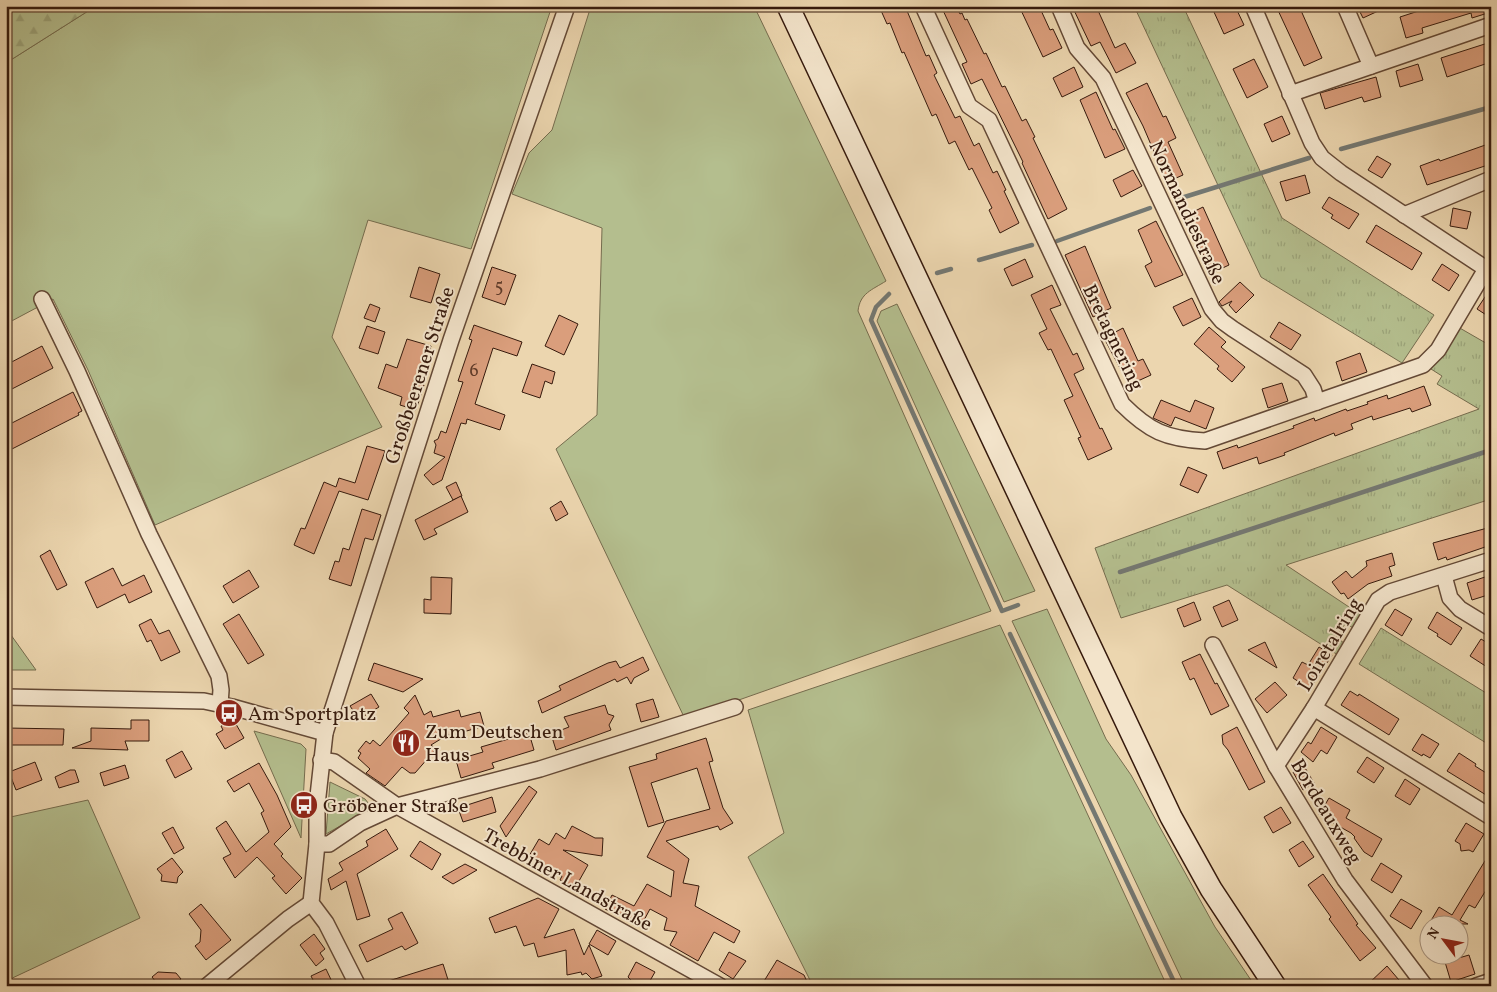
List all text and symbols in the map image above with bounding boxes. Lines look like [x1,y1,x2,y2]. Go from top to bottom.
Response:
street label: Normandiestraße [1141,136,1232,289]
house number: 5 [495,275,503,300]
street label: Bretagnering [1074,280,1150,396]
street label: Großbeerener Straße [379,283,463,468]
house number: 6 [469,359,479,384]
street label: Loiretalring [1292,593,1370,697]
bus stop icon: Am Sportplatz [214,698,244,728]
place label: Am Sportplatz [248,701,376,729]
place label: Zum Deutschen Haus [425,719,563,770]
restaurant icon: Zum Deutschen Haus [391,728,421,758]
street label: Bordeauxweg [1283,754,1368,870]
bus stop icon: Gröbener Straße [289,790,319,820]
place label: Gröbener Straße [323,793,469,821]
street label: Trebbiner Landstraße [477,822,657,939]
north arrow [1420,914,1470,964]
text: N [1423,925,1445,943]

